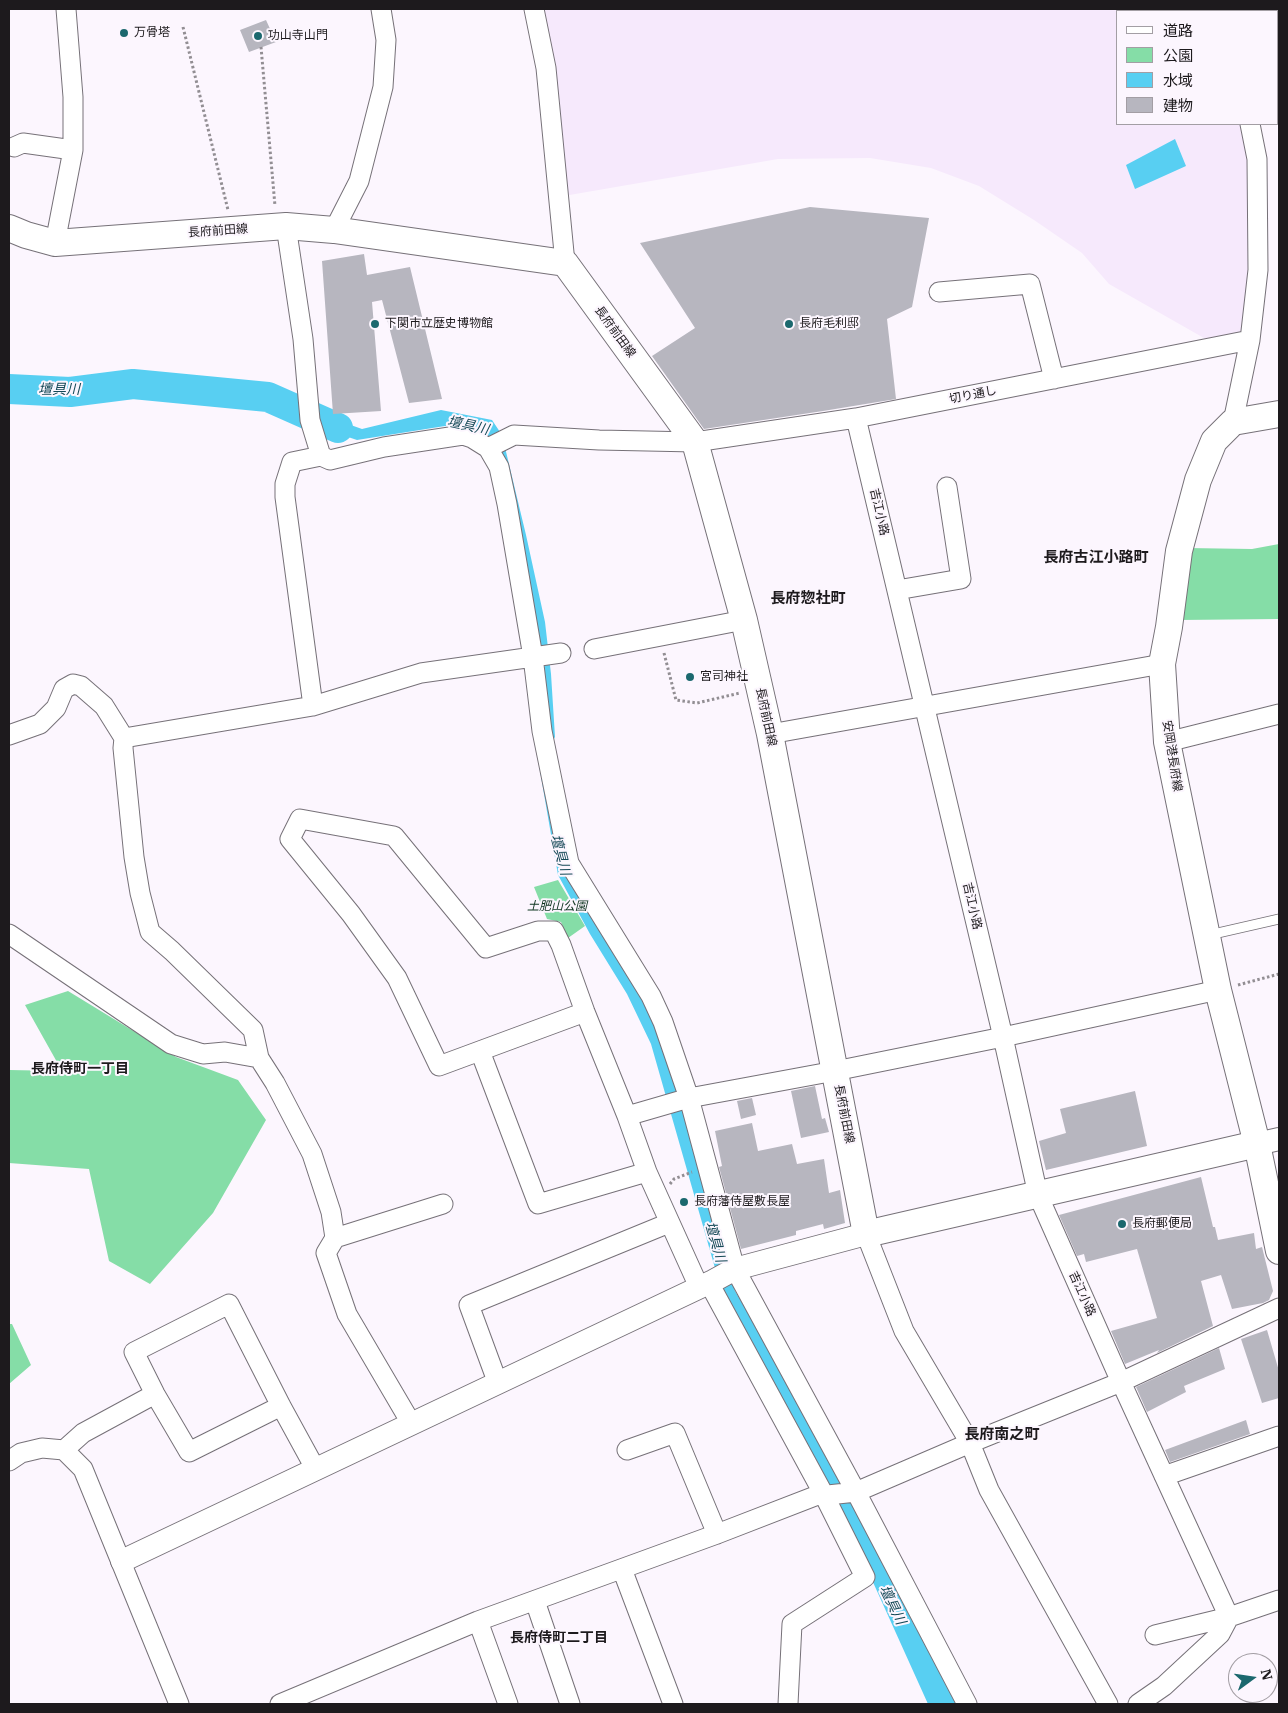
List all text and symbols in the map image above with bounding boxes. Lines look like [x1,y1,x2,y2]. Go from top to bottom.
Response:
legend [1116,10,1278,125]
text: 道路 [1163,21,1193,40]
place label: 万骨塔 [134,26,170,40]
marker: 万骨塔 [118,27,130,39]
place label: 功山寺山門 [268,29,328,43]
marker: 功山寺山門 [252,30,264,42]
text: 公園 [1163,46,1193,65]
text: 水域 [1163,71,1193,90]
text: 建物 [1163,96,1193,115]
street label: 長府前田線 [188,222,248,240]
street label: 長府前田線 [592,303,638,361]
place label: 下関市立歴史博物館 [385,317,493,331]
place label: 長府毛利邸 [799,317,859,331]
marker: 下関市立歴史博物館 [369,318,381,330]
marker: 長府毛利邸 [783,318,795,330]
water label: 壇具川 [38,382,80,398]
street label: 切り通し [948,383,998,407]
water label: 壇具川 [446,413,490,439]
street label: 吉江小路 [867,487,891,537]
district label: 長府古江小路町 [1044,549,1148,567]
district label: 長府惣社町 [771,590,845,608]
place label: 宮司神社 [700,670,748,684]
marker: 宮司神社 [684,671,696,683]
street label: 長府前田線 [753,686,779,748]
street label: 安岡港長府線 [1159,719,1185,793]
water label: 壇具川 [546,833,574,877]
street label: 吉江小路 [960,881,984,931]
park label: 土肥山公園 [527,900,587,914]
district label: 長府侍町一丁目 [31,1061,129,1077]
street label: 長府前田線 [831,1083,857,1145]
place label: 長府藩侍屋敷長屋 [694,1195,790,1209]
marker: 長府藩侍屋敷長屋 [678,1196,690,1208]
place label: 長府郵便局 [1132,1217,1192,1231]
marker: 長府郵便局 [1116,1218,1128,1230]
water label: 壇具川 [701,1219,729,1265]
street label: 吉江小路 [1066,1269,1098,1319]
district label: 長府南之町 [965,1426,1039,1444]
water label: 壇具川 [875,1582,909,1628]
district label: 長府侍町二丁目 [510,1630,608,1646]
north arrow [1228,1653,1278,1703]
text: N [1257,1667,1277,1682]

